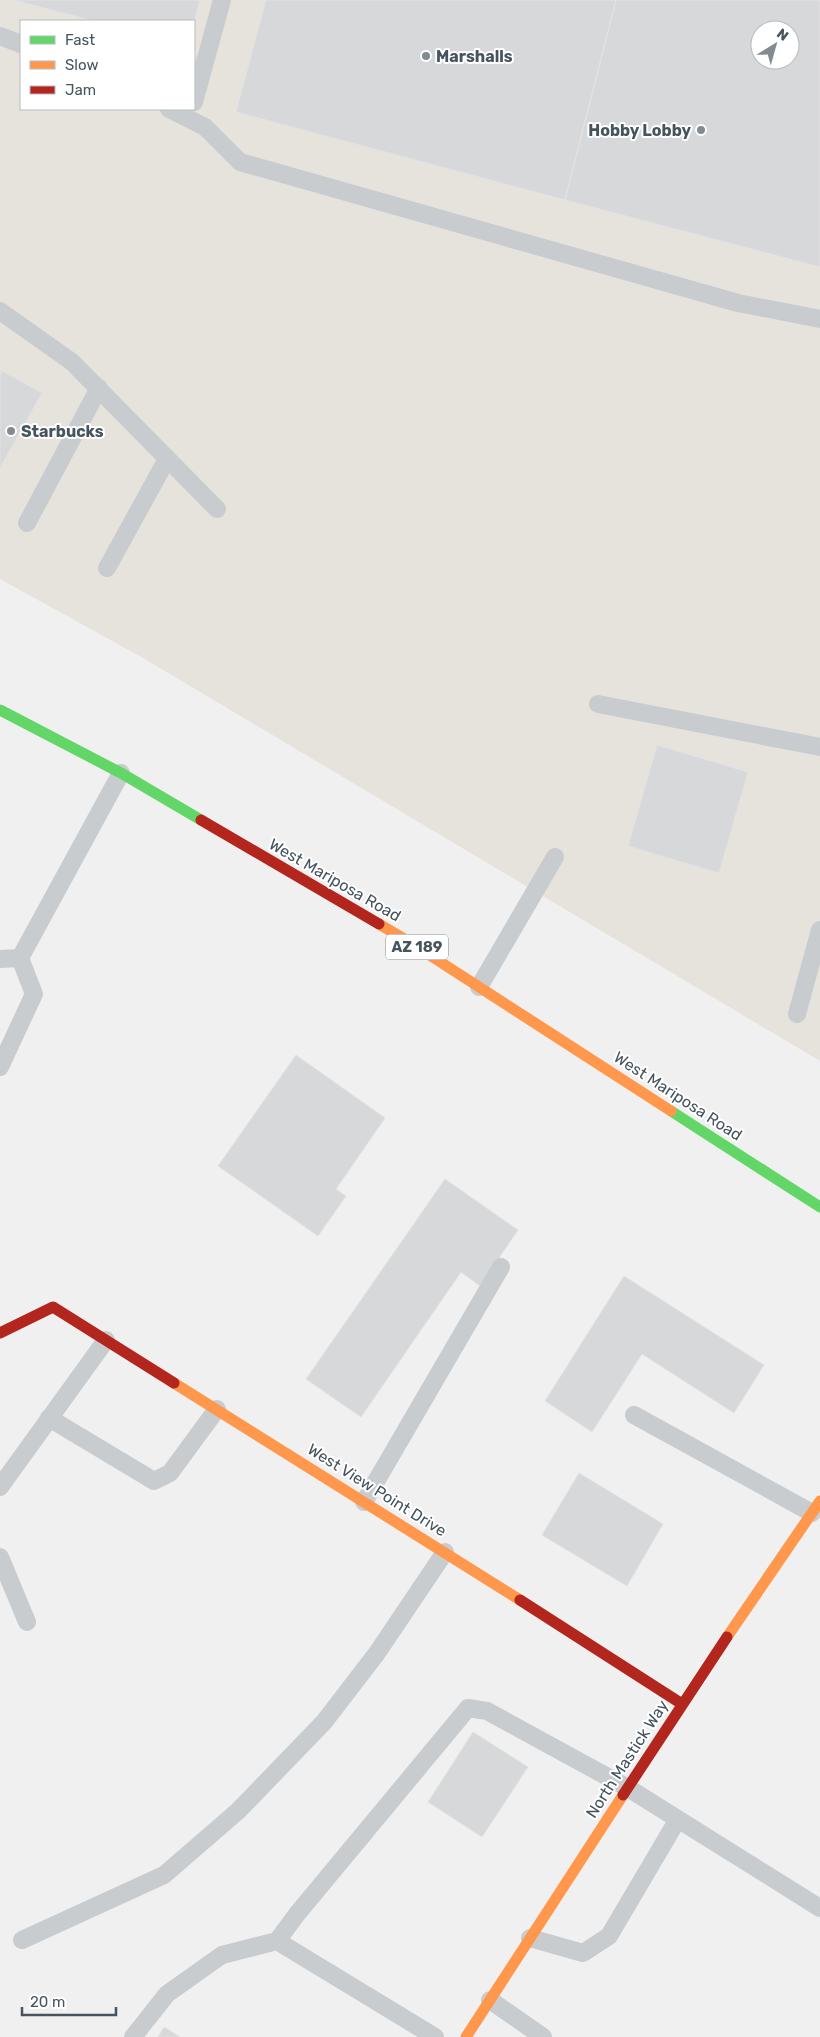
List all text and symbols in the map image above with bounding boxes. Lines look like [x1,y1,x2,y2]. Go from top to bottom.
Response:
legend [20,20,195,110]
north arrow [750,20,800,70]
text: N [773,25,792,45]
text: Fast [65,31,95,49]
place label: Marshalls [436,47,513,66]
marker: Marshalls [420,50,432,62]
text: Slow [65,56,98,74]
text: Jam [65,81,96,99]
place label: Hobby Lobby [588,121,691,140]
marker: Hobby Lobby [695,124,707,136]
place label: Starbucks [21,422,104,441]
marker: Starbucks [5,425,17,437]
street label: West Mariposa Road [266,835,404,925]
road number: AZ 189 [386,934,448,960]
street label: West Mariposa Road [610,1048,746,1144]
street label: West View Point Drive [304,1439,450,1541]
street label: North Mastick Way [582,1696,672,1821]
scale bar [22,1984,116,2016]
text: 20 m [30,1993,65,2011]

